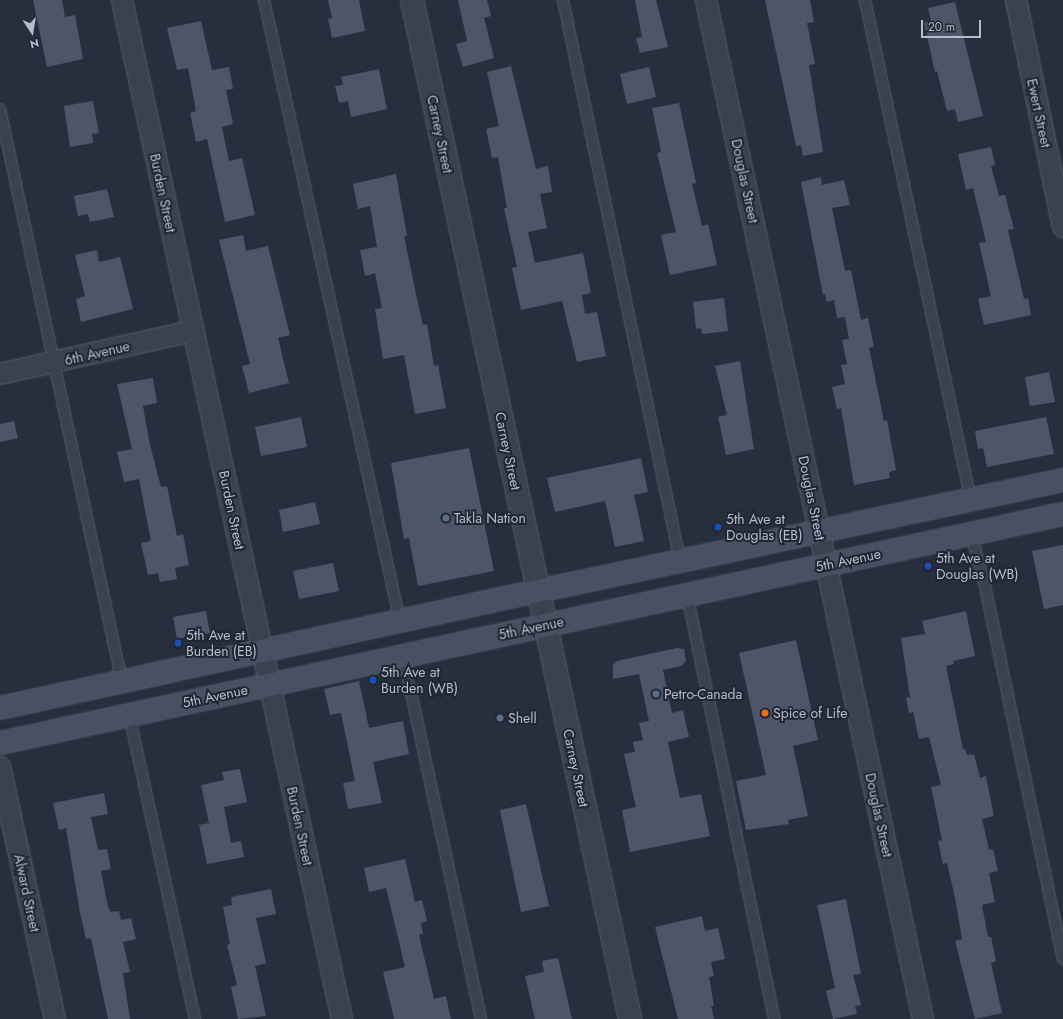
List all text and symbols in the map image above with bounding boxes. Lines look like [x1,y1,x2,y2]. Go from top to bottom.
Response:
north arrow [12,12,52,52]
scale bar [923,12,983,38]
text: 20 m [928,18,955,36]
text: N [29,35,40,52]
street label: Ewert Street [1024,77,1054,149]
street label: Carney Street [424,93,456,175]
street label: Douglas Street [728,137,762,225]
street label: Burden Street [146,152,180,234]
street label: 6th Avenue [63,337,131,369]
street label: Carney Street [492,410,524,492]
street label: Douglas Street [795,454,829,542]
street label: Burden Street [215,469,249,551]
place label: Takla Nation [454,510,526,526]
place label: 5th Ave at Douglas (EB) [726,511,802,544]
marker: Takla Nation [441,513,451,523]
marker: 5th Ave at Douglas (EB) [713,522,723,532]
street label: 5th Avenue [814,545,882,575]
place label: 5th Ave at Douglas (WB) [936,550,1019,582]
marker: 5th Ave at Douglas (WB) [923,561,933,571]
street label: 5th Avenue [497,613,565,643]
place label: 5th Ave at Burden (EB) [186,627,257,660]
marker: 5th Ave at Burden (EB) [173,638,183,648]
place label: 5th Ave at Burden (WB) [381,664,458,696]
marker: 5th Ave at Burden (WB) [368,675,378,685]
street label: 5th Avenue [181,681,249,711]
place label: Petro-Canada [664,686,742,702]
marker: Petro-Canada [651,689,661,699]
place label: Spice of Life [773,705,847,721]
marker: Spice of Life [760,708,770,718]
place label: Shell [508,710,537,726]
marker: Shell [495,713,505,723]
street label: Carney Street [560,727,592,809]
street label: Douglas Street [862,771,896,859]
street label: Burden Street [283,785,317,867]
street label: Alward Street [11,853,43,933]

